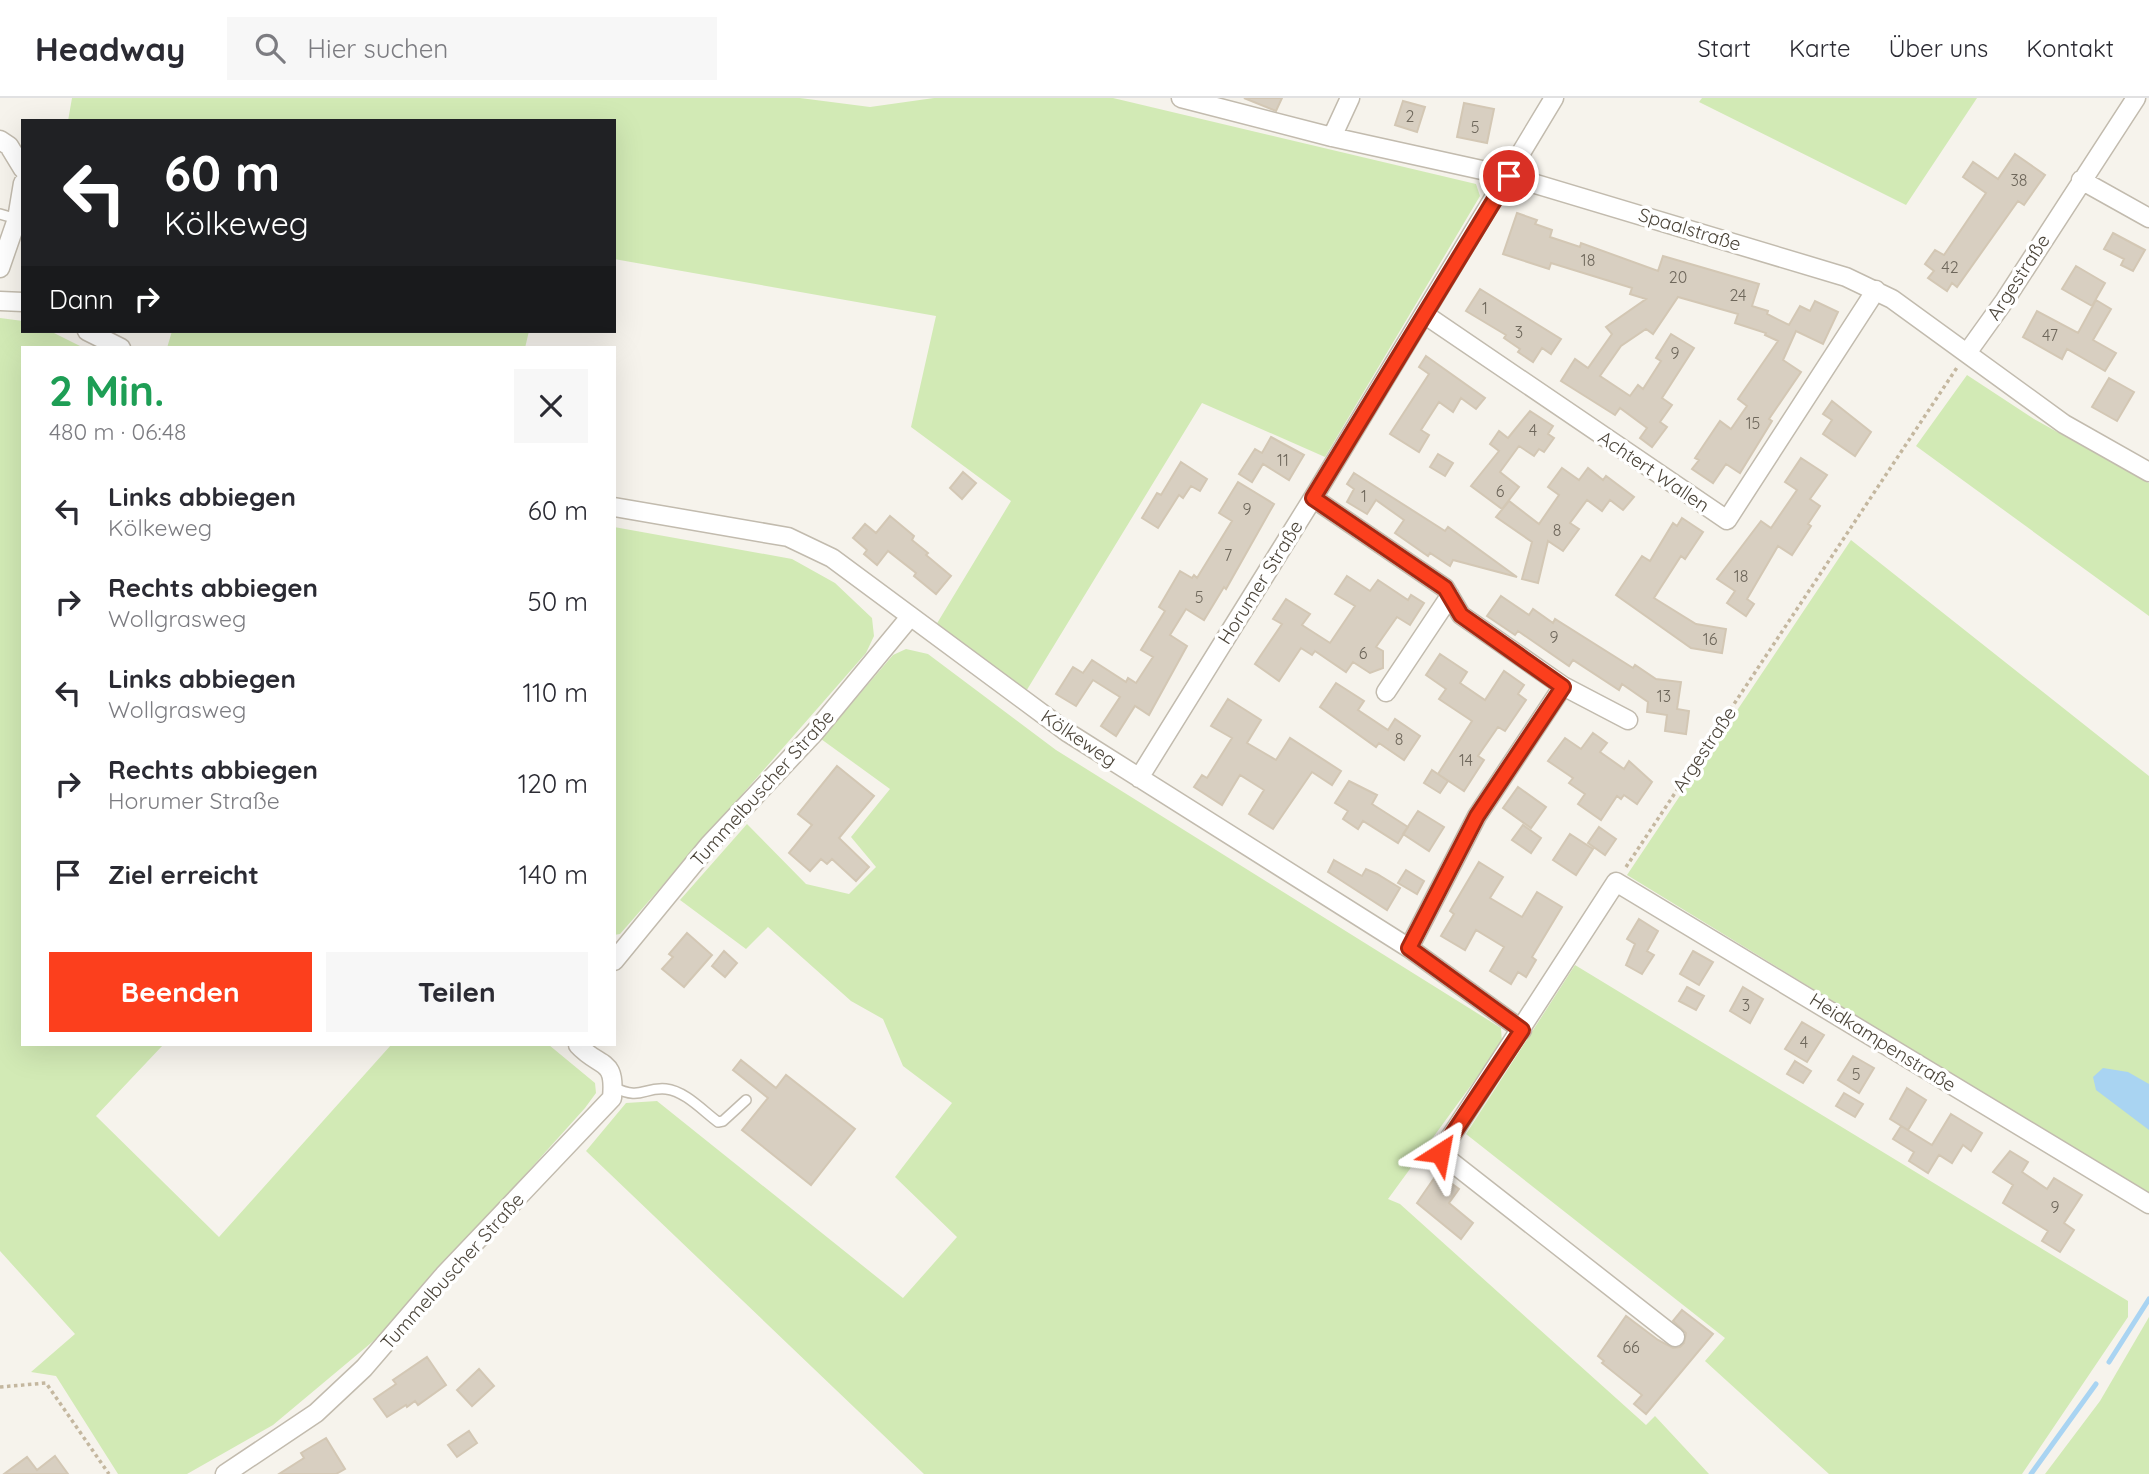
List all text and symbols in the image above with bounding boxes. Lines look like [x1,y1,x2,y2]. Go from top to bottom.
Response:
search box [227,17,717,80]
text: Headway [35,28,185,69]
icon: search [251,29,289,67]
text: Hier suchen [307,32,448,65]
text: Start [1697,33,1751,63]
text: Karte [1789,33,1850,63]
text: Über uns [1888,33,1988,63]
text: Kontakt [2026,33,2114,63]
house number: 2 [1406,106,1415,126]
house number: 5 [1471,117,1479,137]
text: 60 m [164,142,280,203]
pin [1479,146,1539,206]
icon: left [49,147,140,238]
icon: arrive [1490,157,1528,195]
house number: 38 [2010,170,2028,190]
street label: Spaalstraße [1636,202,1744,256]
text: Kölkeweg [164,203,309,243]
street label: Argestraße [1981,229,2055,325]
house number: 18 [1581,250,1595,270]
house number: 42 [1941,257,1959,277]
house number: 20 [1669,267,1687,287]
icon: right [128,280,166,318]
text: Dann [49,283,114,316]
house number: 24 [1729,285,1747,305]
house number: 1 [1482,298,1488,318]
house number: 3 [1515,322,1523,342]
house number: 47 [2042,325,2058,345]
house number: 9 [1671,343,1680,363]
text: 2 Min. [49,364,164,417]
button: close [514,369,588,443]
house number: 15 [1746,413,1760,433]
text: 480 m · 06:48 [49,417,186,446]
house number: 4 [1529,420,1537,440]
street label: Achtert Wallen [1594,425,1714,517]
house number: 11 [1277,450,1289,470]
text: Links abbiegen [108,480,296,513]
house number: 6 [1496,481,1505,501]
house number: 1 [1361,486,1367,506]
icon: left [49,492,87,530]
text: 60 m [528,494,588,527]
house number: 9 [1243,499,1252,519]
text: Kölkeweg [108,513,212,542]
street label: Horumer Straße [1212,516,1308,648]
house number: 8 [1553,520,1561,540]
house number: 7 [1224,545,1232,565]
house number: 18 [1734,566,1748,586]
text: Rechts abbiegen [108,571,318,604]
icon: right [49,583,87,621]
text: 50 m [528,585,588,618]
house number: 5 [1195,587,1203,607]
text: Wollgrasweg [108,604,246,633]
house number: 9 [1550,627,1559,647]
house number: 16 [1703,629,1718,649]
house number: 6 [1359,643,1368,663]
text: Links abbiegen [108,662,296,695]
icon: left [49,674,87,712]
text: 110 m [522,676,588,709]
house number: 13 [1657,686,1671,706]
text: Wollgrasweg [108,695,246,724]
street label: Argestraße [1667,702,1741,796]
street label: Kölkeweg [1037,704,1121,772]
street label: Tummelbuscher Straße [685,705,839,871]
house number: 8 [1395,729,1403,749]
house number: 14 [1459,750,1473,770]
text: Rechts abbiegen [108,753,318,786]
icon: right [49,765,87,803]
text: 120 m [518,767,588,800]
text: Horumer Straße [108,786,280,815]
icon: arrive [49,856,87,894]
text: Ziel erreicht [108,858,259,891]
text: 140 m [519,858,588,891]
button: Beenden [49,952,312,1032]
button: Teilen [326,952,588,1032]
street label: Heidkampenstraße [1805,987,1961,1097]
house number: 3 [1742,995,1750,1015]
house number: 4 [1800,1032,1808,1052]
house number: 5 [1852,1064,1860,1084]
position arrow [1403,1116,1477,1190]
street label: Tummelbuscher Straße [375,1188,529,1354]
house number: 9 [2051,1197,2060,1217]
house number: 66 [1622,1337,1640,1357]

